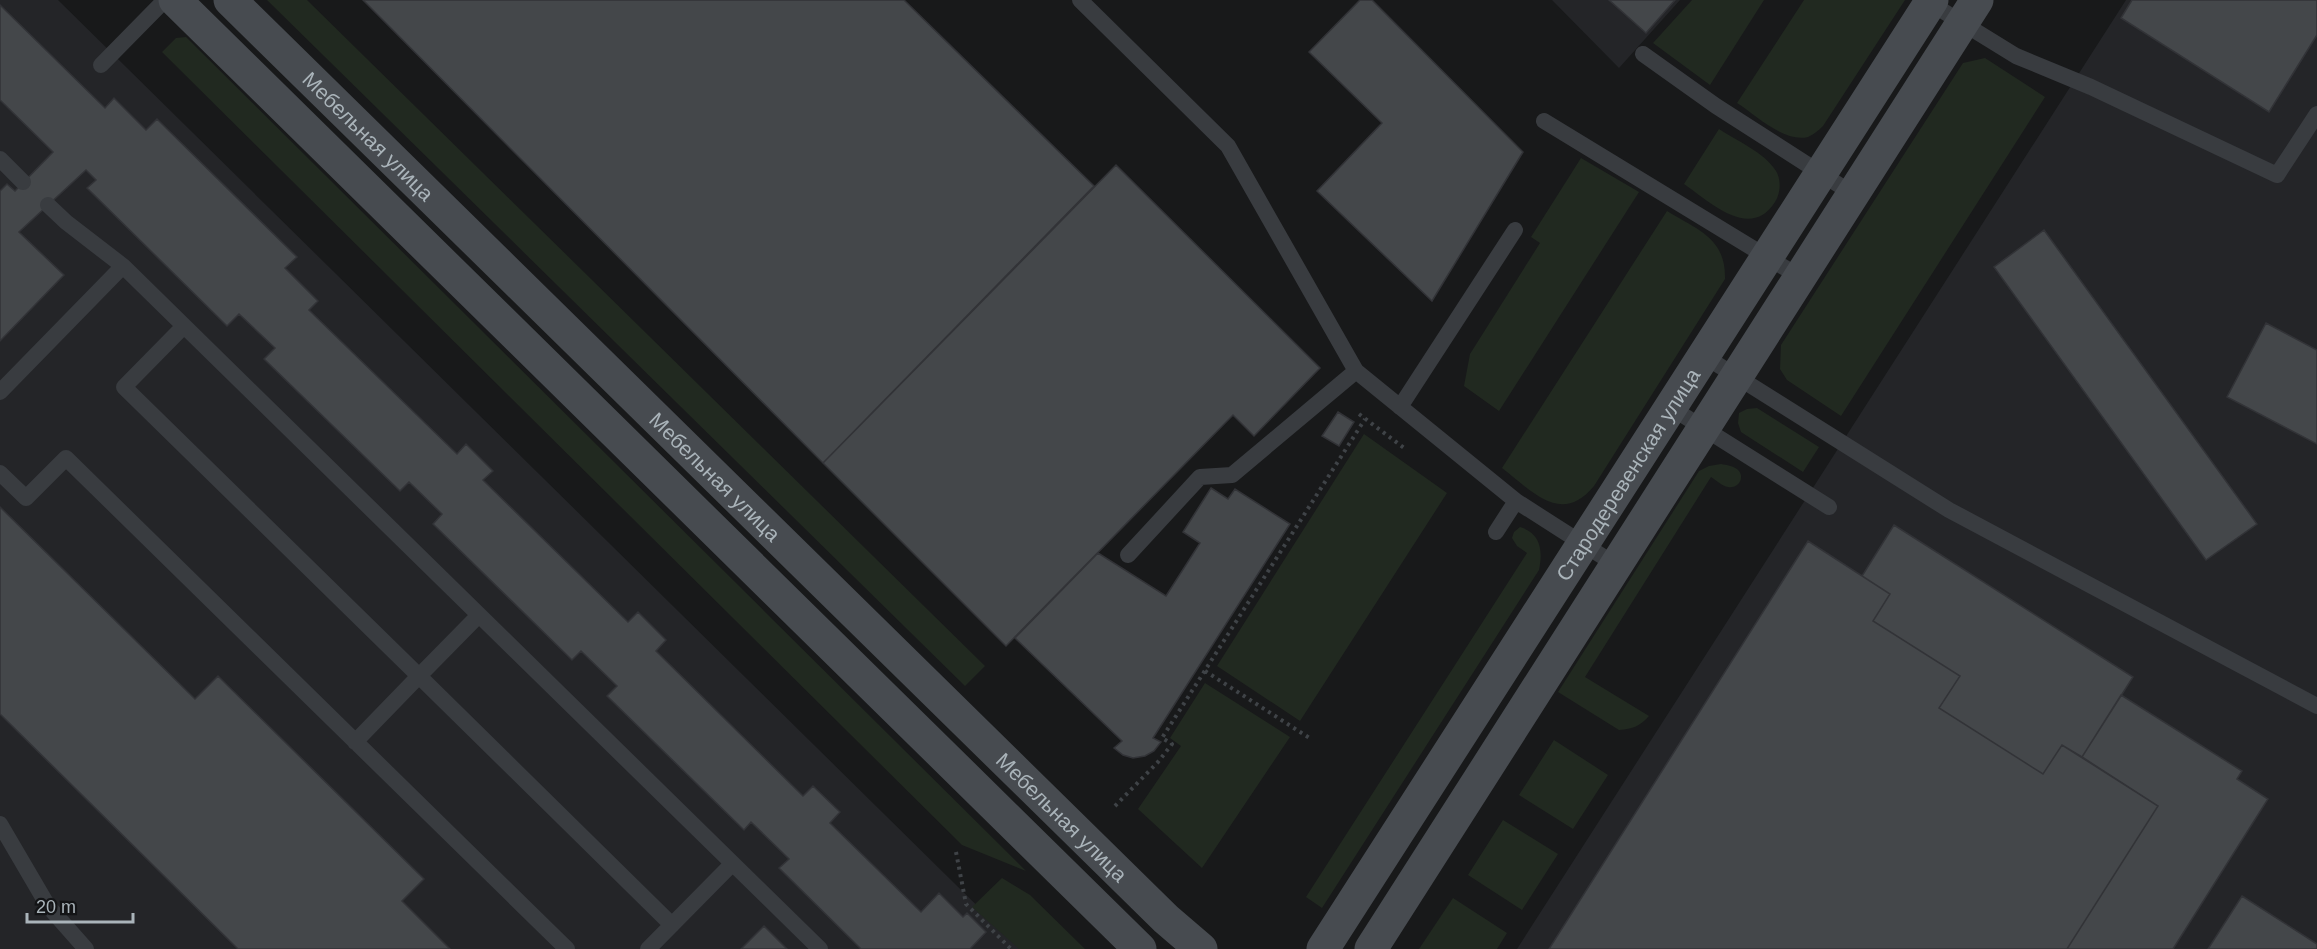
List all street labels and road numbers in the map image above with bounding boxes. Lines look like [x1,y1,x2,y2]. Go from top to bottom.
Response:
street label: Мебельная улица [298,67,439,205]
street label: Стародеревенская улица [1551,364,1704,585]
street label: Мебельная улица [645,407,785,546]
street label: Мебельная улица [992,748,1132,886]

